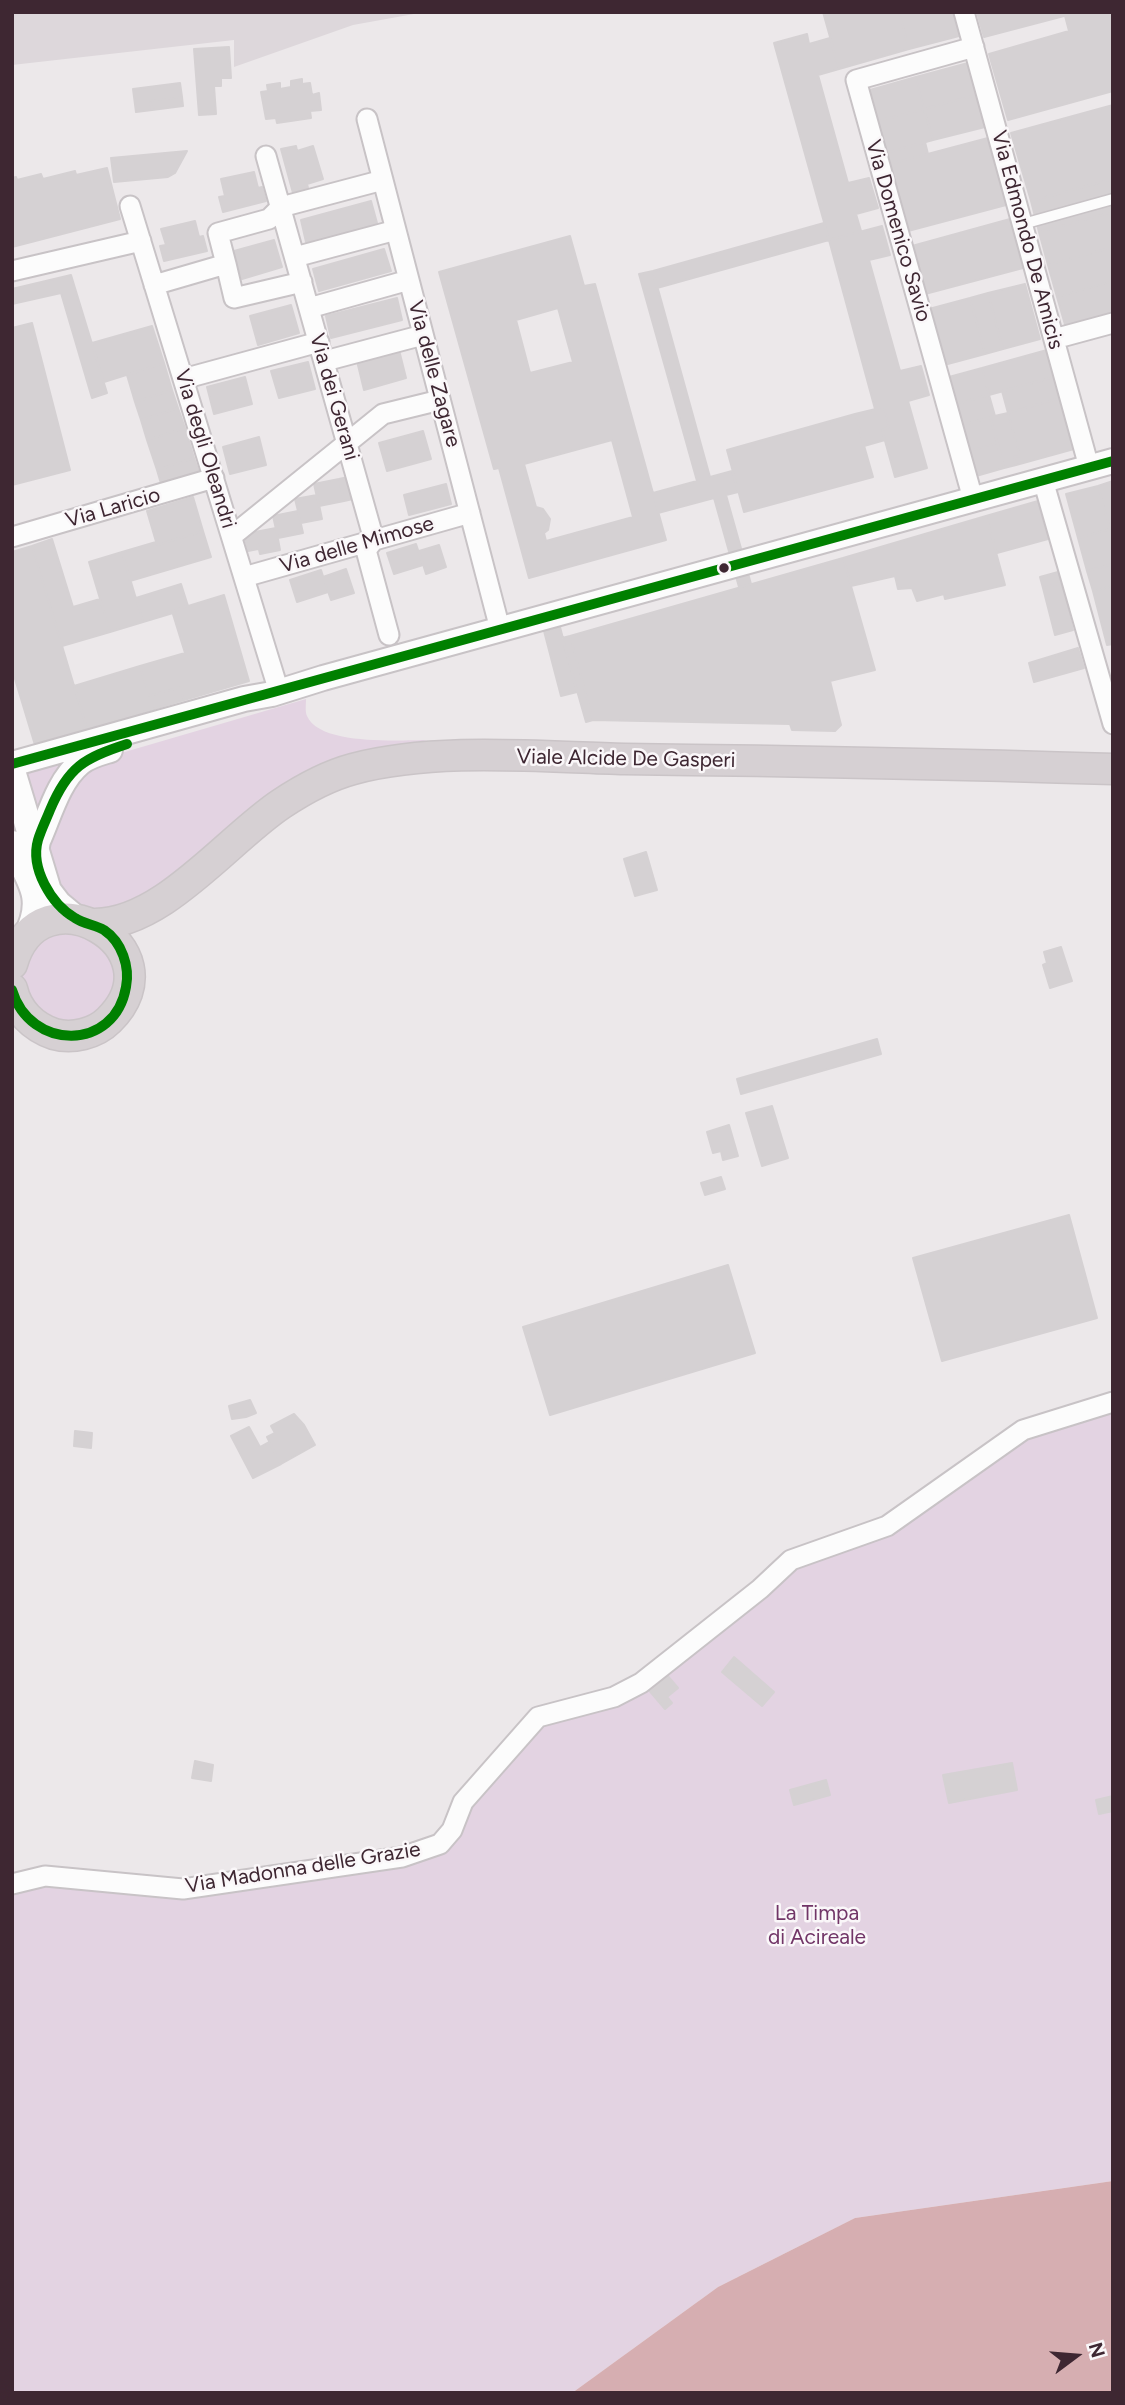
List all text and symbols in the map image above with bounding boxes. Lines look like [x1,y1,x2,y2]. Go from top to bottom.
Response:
street label: Via Edmondo De Amicis [986,128,1068,352]
street label: Via Domenico Savio [860,137,936,325]
street label: Via delle Zagare [402,298,466,450]
street label: Via dei Gerani [304,331,364,463]
street label: Via degli Oleandri [169,366,241,532]
street label: Via Laricio [63,482,163,534]
street label: Via delle Mimose [277,511,437,579]
unlabelled marker [717,561,731,575]
street label: Viale Alcide De Gasperi [516,744,736,774]
street label: Via Madonna delle Grazie [184,1837,422,1899]
park label: La Timpa di Acireale [768,1901,866,1951]
north arrow [1041,2321,1111,2391]
text: N [1084,2340,1110,2360]

